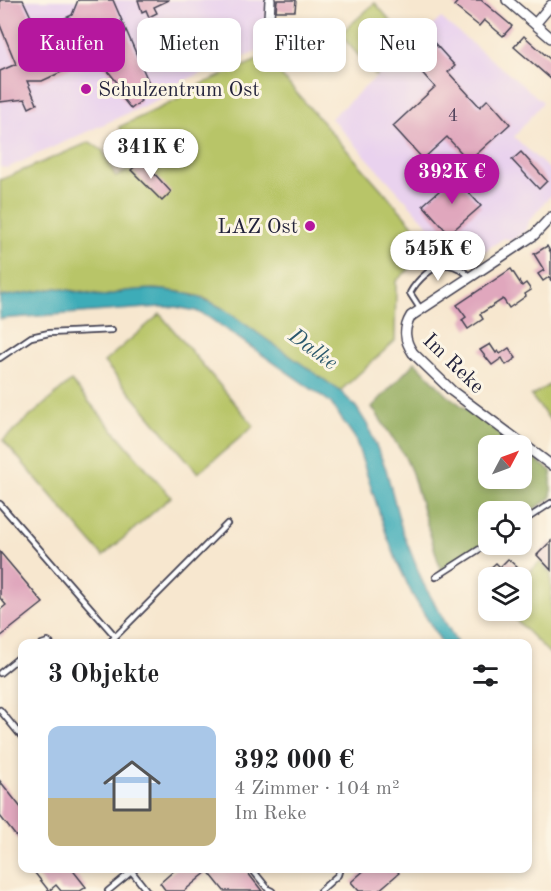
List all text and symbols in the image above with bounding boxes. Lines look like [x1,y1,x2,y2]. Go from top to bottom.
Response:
chip: Kaufen [18,18,125,72]
chip: Mieten [137,18,241,72]
chip: Filter [253,18,346,72]
chip: Neu [358,18,437,72]
place label: Schulzentrum Ost [98,80,260,101]
marker: Schulzentrum Ost [79,82,93,96]
house number: 4 [448,107,458,125]
pin: 341K € [102,129,200,180]
text: 341K € [117,138,185,158]
pin: 392K € [403,154,501,205]
text: 392K € [418,163,486,183]
place label: LAZ Ost [217,217,298,238]
marker: LAZ Ost [303,219,317,233]
pin: 545K € [389,231,487,282]
text: 545K € [404,240,472,260]
water label: Dalke [284,324,341,375]
street label: Im Reke [418,330,488,398]
north arrow [478,435,532,489]
map controls [478,435,532,621]
button: locate [478,501,532,555]
button: layers [478,567,532,621]
icon: filters [469,659,502,692]
text: 3 Objekte [48,662,160,688]
text: 392 000 € [234,748,354,774]
icon: home [96,750,168,822]
text: 4 Zimmer · 104 m² [234,779,399,799]
text: Im Reke [234,804,306,824]

